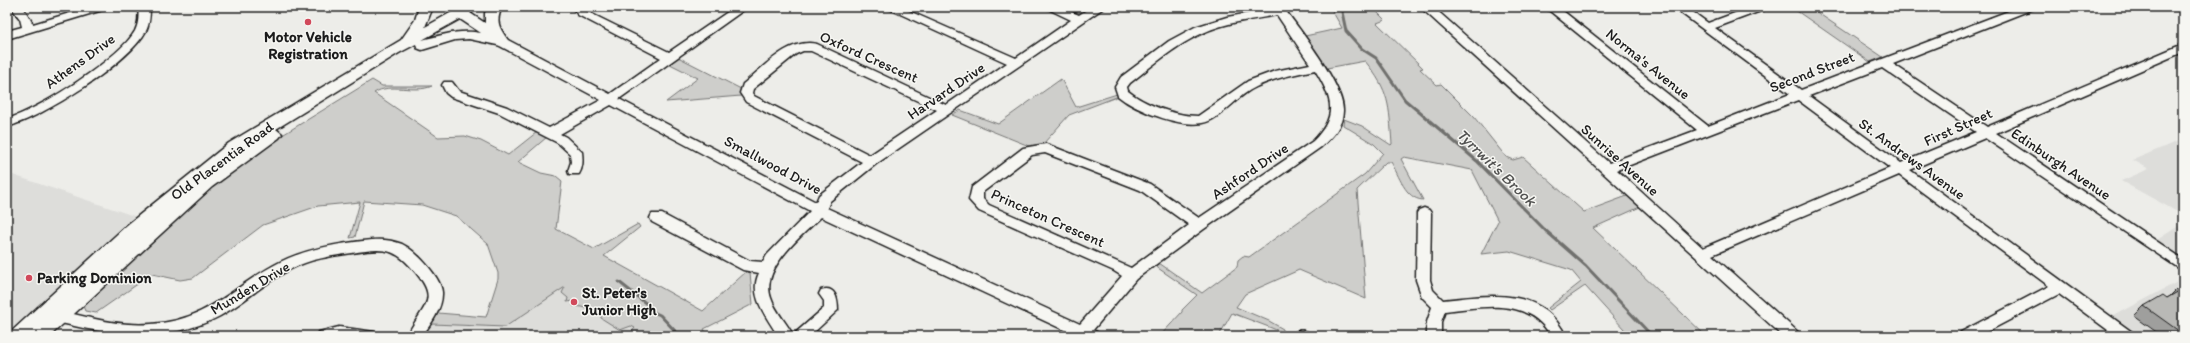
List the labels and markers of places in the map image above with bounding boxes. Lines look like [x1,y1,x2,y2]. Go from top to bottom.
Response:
marker: Motor Vehicle Registration [303,17,313,27]
place label: Motor Vehicle Registration [264,28,352,64]
place label: Parking Dominion [37,269,152,288]
marker: Parking Dominion [24,273,34,283]
place label: St. Peter's Junior High [581,284,657,320]
marker: St. Peter's Junior High [569,297,579,307]

